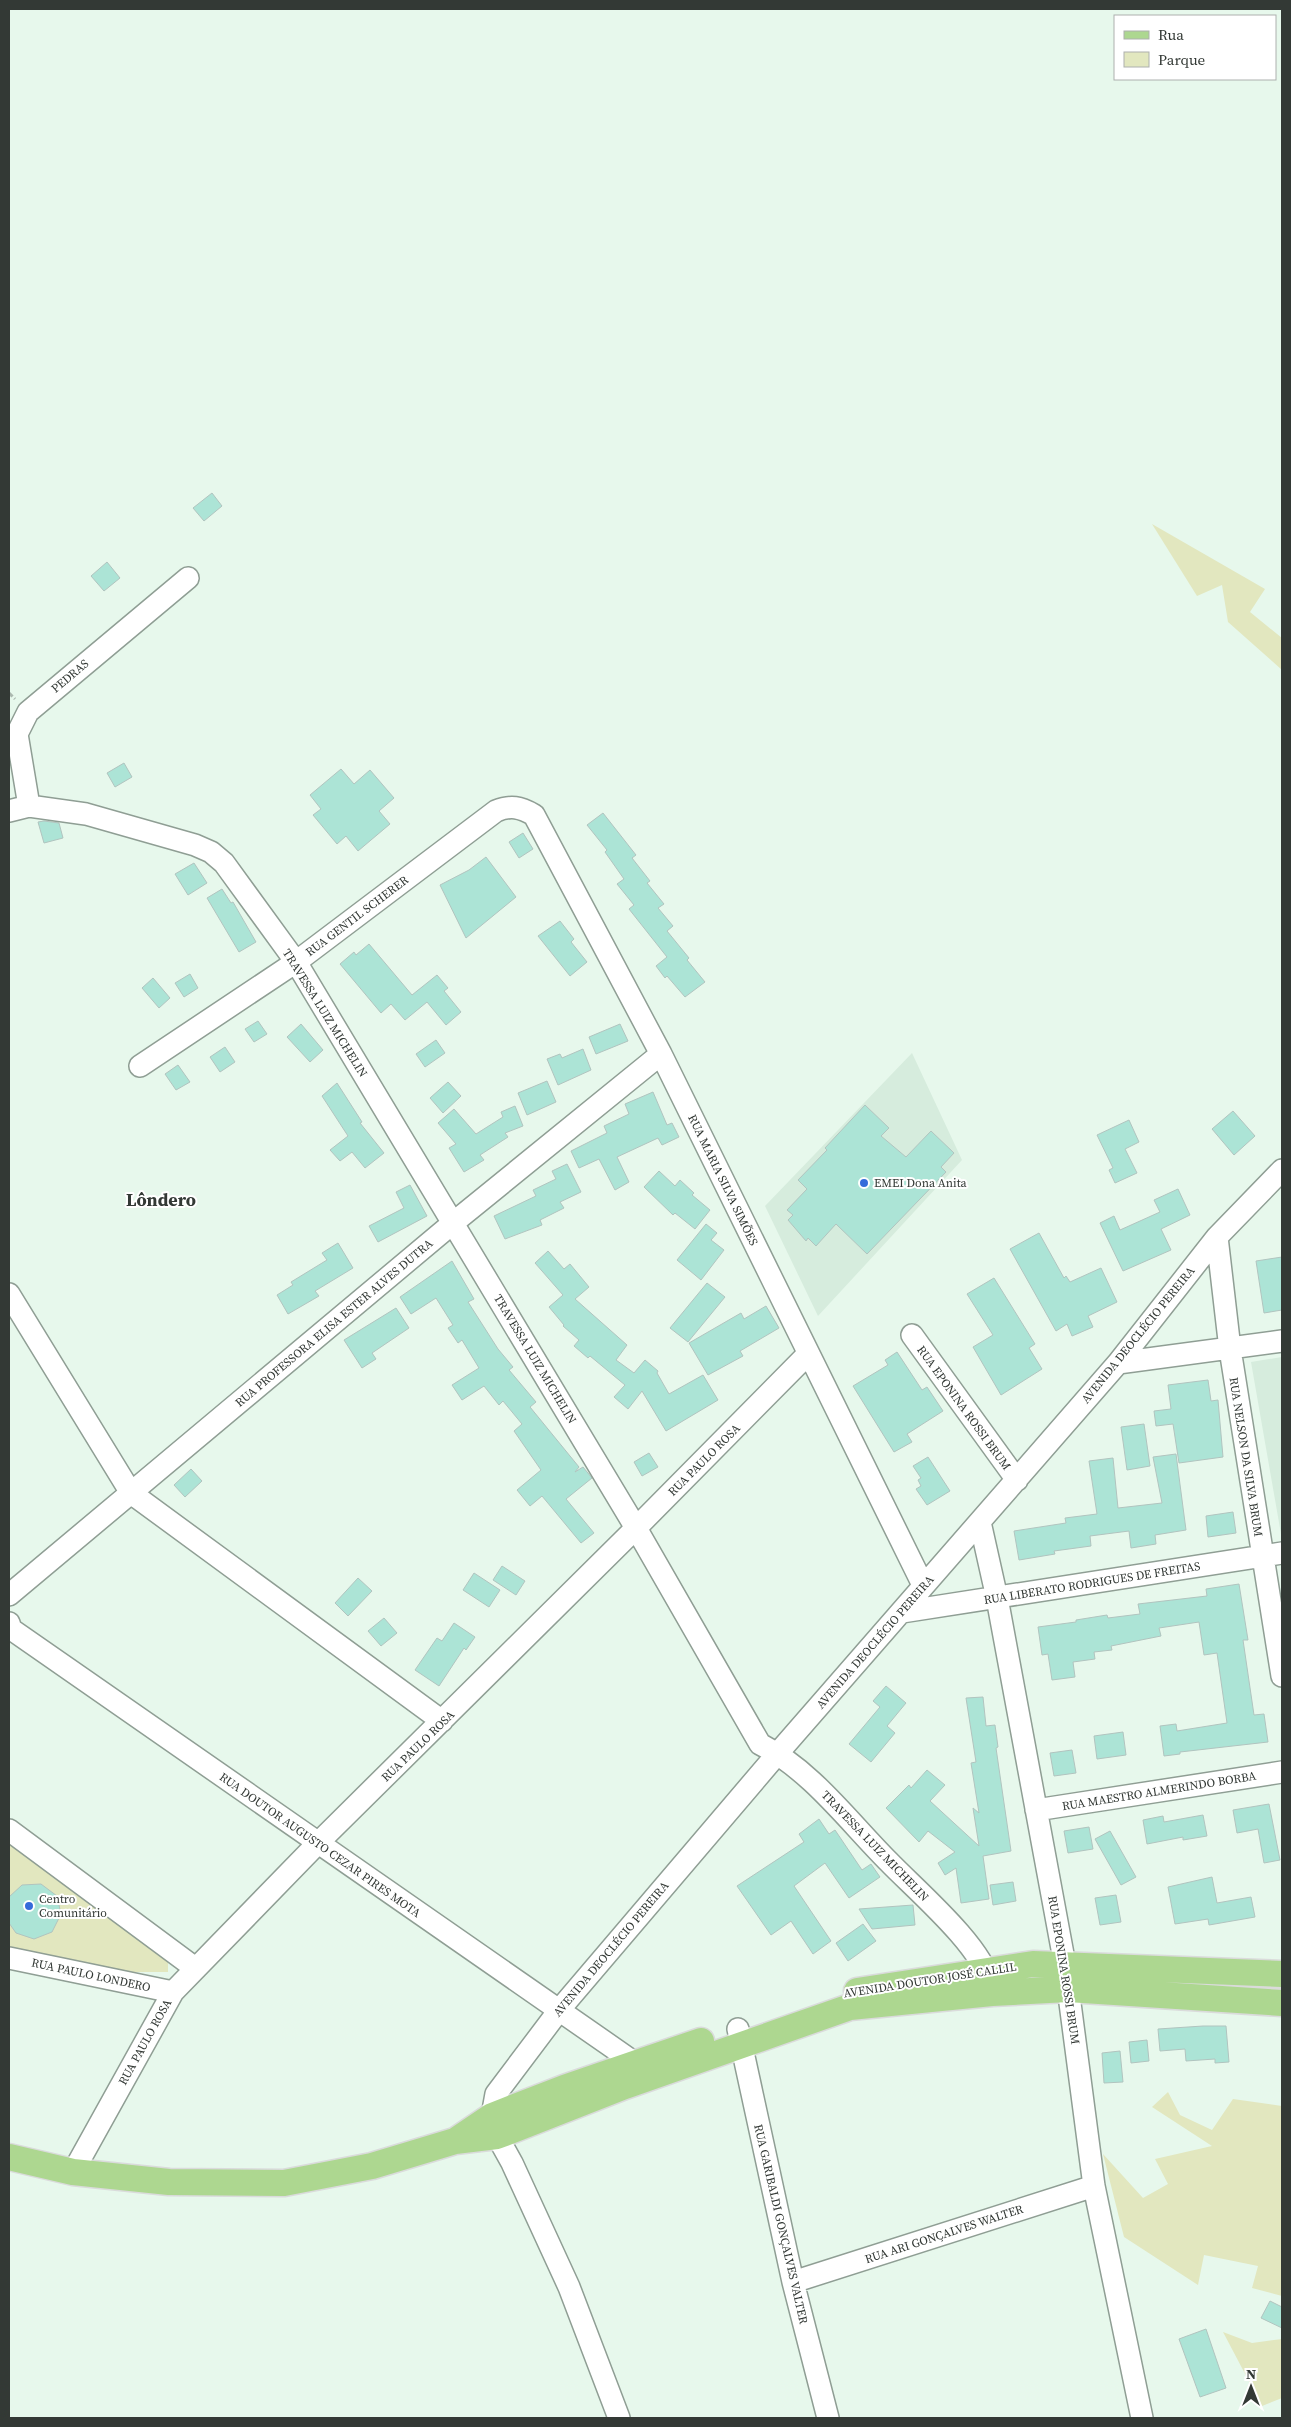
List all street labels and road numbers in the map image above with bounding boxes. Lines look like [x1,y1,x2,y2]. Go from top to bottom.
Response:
street label: PEDRAS [48,656,92,696]
street label: RUA GENTIL SCHERER [302,872,412,960]
street label: TRAVESSA LUIZ MICHELIN [279,946,371,1080]
street label: RUA MARIA SILVA SIMÕES [684,1112,762,1248]
street label: RUA PROFESSORA ELISA ESTER ALVES DUTRA [232,1235,436,1411]
street label: AVENIDA DEOCLÉCIO PEREIRA [1078,1263,1198,1407]
street label: TRAVESSA LUIZ MICHELIN [490,1291,580,1427]
street label: RUA EPONINA ROSSI BRUM [913,1343,1015,1474]
street label: RUA NELSON DA SILVA BRUM [1225,1376,1267,1538]
street label: RUA PAULO ROSA [664,1420,744,1500]
street label: RUA LIBERATO RODRIGUES DE FREITAS [983,1558,1201,1608]
street label: AVENIDA DEOCLÉCIO PEREIRA [813,1572,937,1712]
street label: RUA PAULO ROSA [378,1707,458,1785]
street label: RUA MAESTRO ALMERINDO BORBA [1061,1768,1257,1814]
street label: RUA DOUTOR AUGUSTO CEZAR PIRES MOTA [216,1769,424,1921]
street label: TRAVESSA LUIZ MICHELIN [818,1787,932,1905]
street label: AVENIDA DEOCLÉCIO PEREIRA [550,1878,672,2020]
street label: RUA EPONINA ROSSI BRUM [1044,1895,1084,2046]
street label: RUA PAULO LONDERO [30,1955,152,1995]
street label: AVENIDA DOUTOR JOSÉ CALLIL [842,1958,1018,2002]
street label: RUA PAULO ROSA [115,1996,175,2088]
street label: RUA GARIBALDI GONÇALVES VALTER [750,2122,812,2326]
street label: RUA ARI GONÇALVES WALTER [863,2201,1025,2267]

